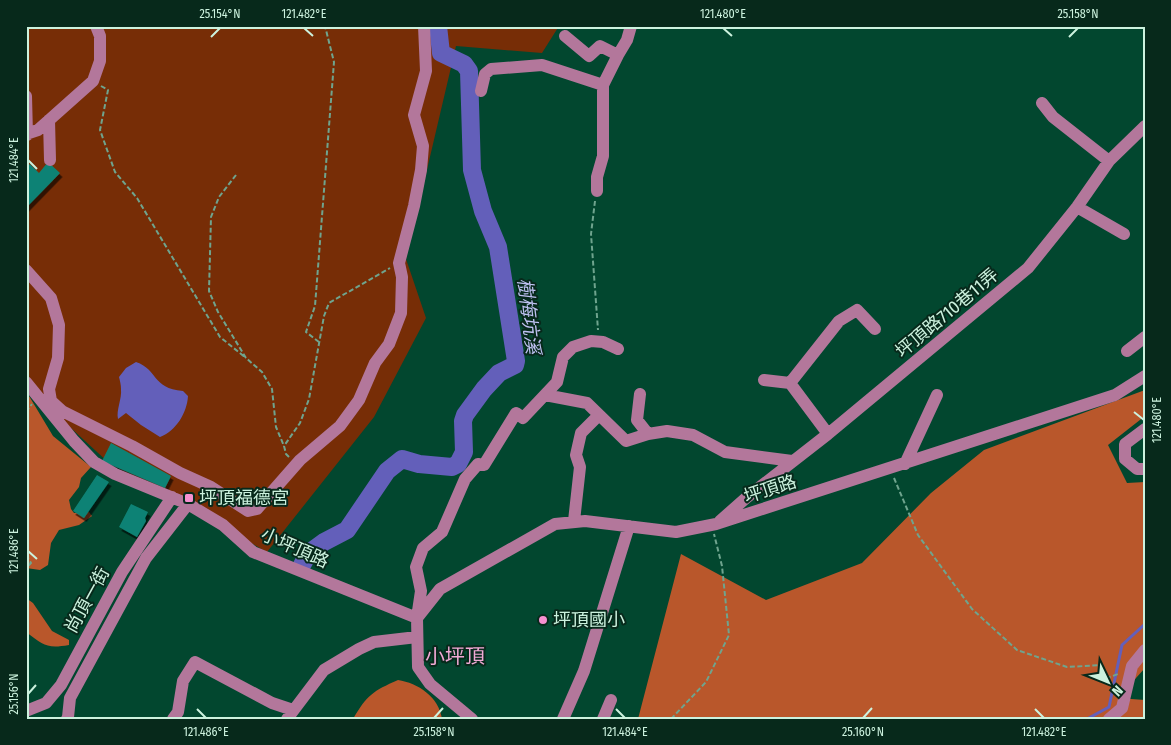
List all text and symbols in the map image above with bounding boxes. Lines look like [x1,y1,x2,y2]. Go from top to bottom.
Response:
text: 25.154°N [199,7,241,21]
text: 121.482°E [282,7,327,21]
text: 121.480°E [700,7,746,21]
text: 25.158°N [1057,7,1099,21]
text: 121.484°E [7,137,21,183]
street label: 坪頂路710巷11弄 [891,264,1003,362]
water label: 樹梅坑溪 [513,277,545,358]
text: 121.480°E [1150,397,1164,443]
street label: 坪頂路 [741,470,799,508]
place label: 坪頂福德宮 [199,487,289,509]
marker: 坪頂福德宮 [183,492,195,504]
street label: 小坪頂路 [258,523,332,573]
text: 121.486°E [7,528,21,574]
street label: 尚頂一街 [60,563,114,637]
place label: 坪頂國小 [553,609,625,631]
marker: 坪頂國小 [537,614,549,626]
district label: 小坪頂 [425,644,485,668]
north arrow [1084,658,1134,708]
text: 25.156°N [7,673,21,715]
text: N [1108,682,1126,699]
text: 121.486°E [183,725,229,739]
text: 25.158°N [413,725,455,739]
text: 121.484°E [602,725,648,739]
text: 25.160°N [842,725,884,739]
text: 121.482°E [1022,725,1067,739]

